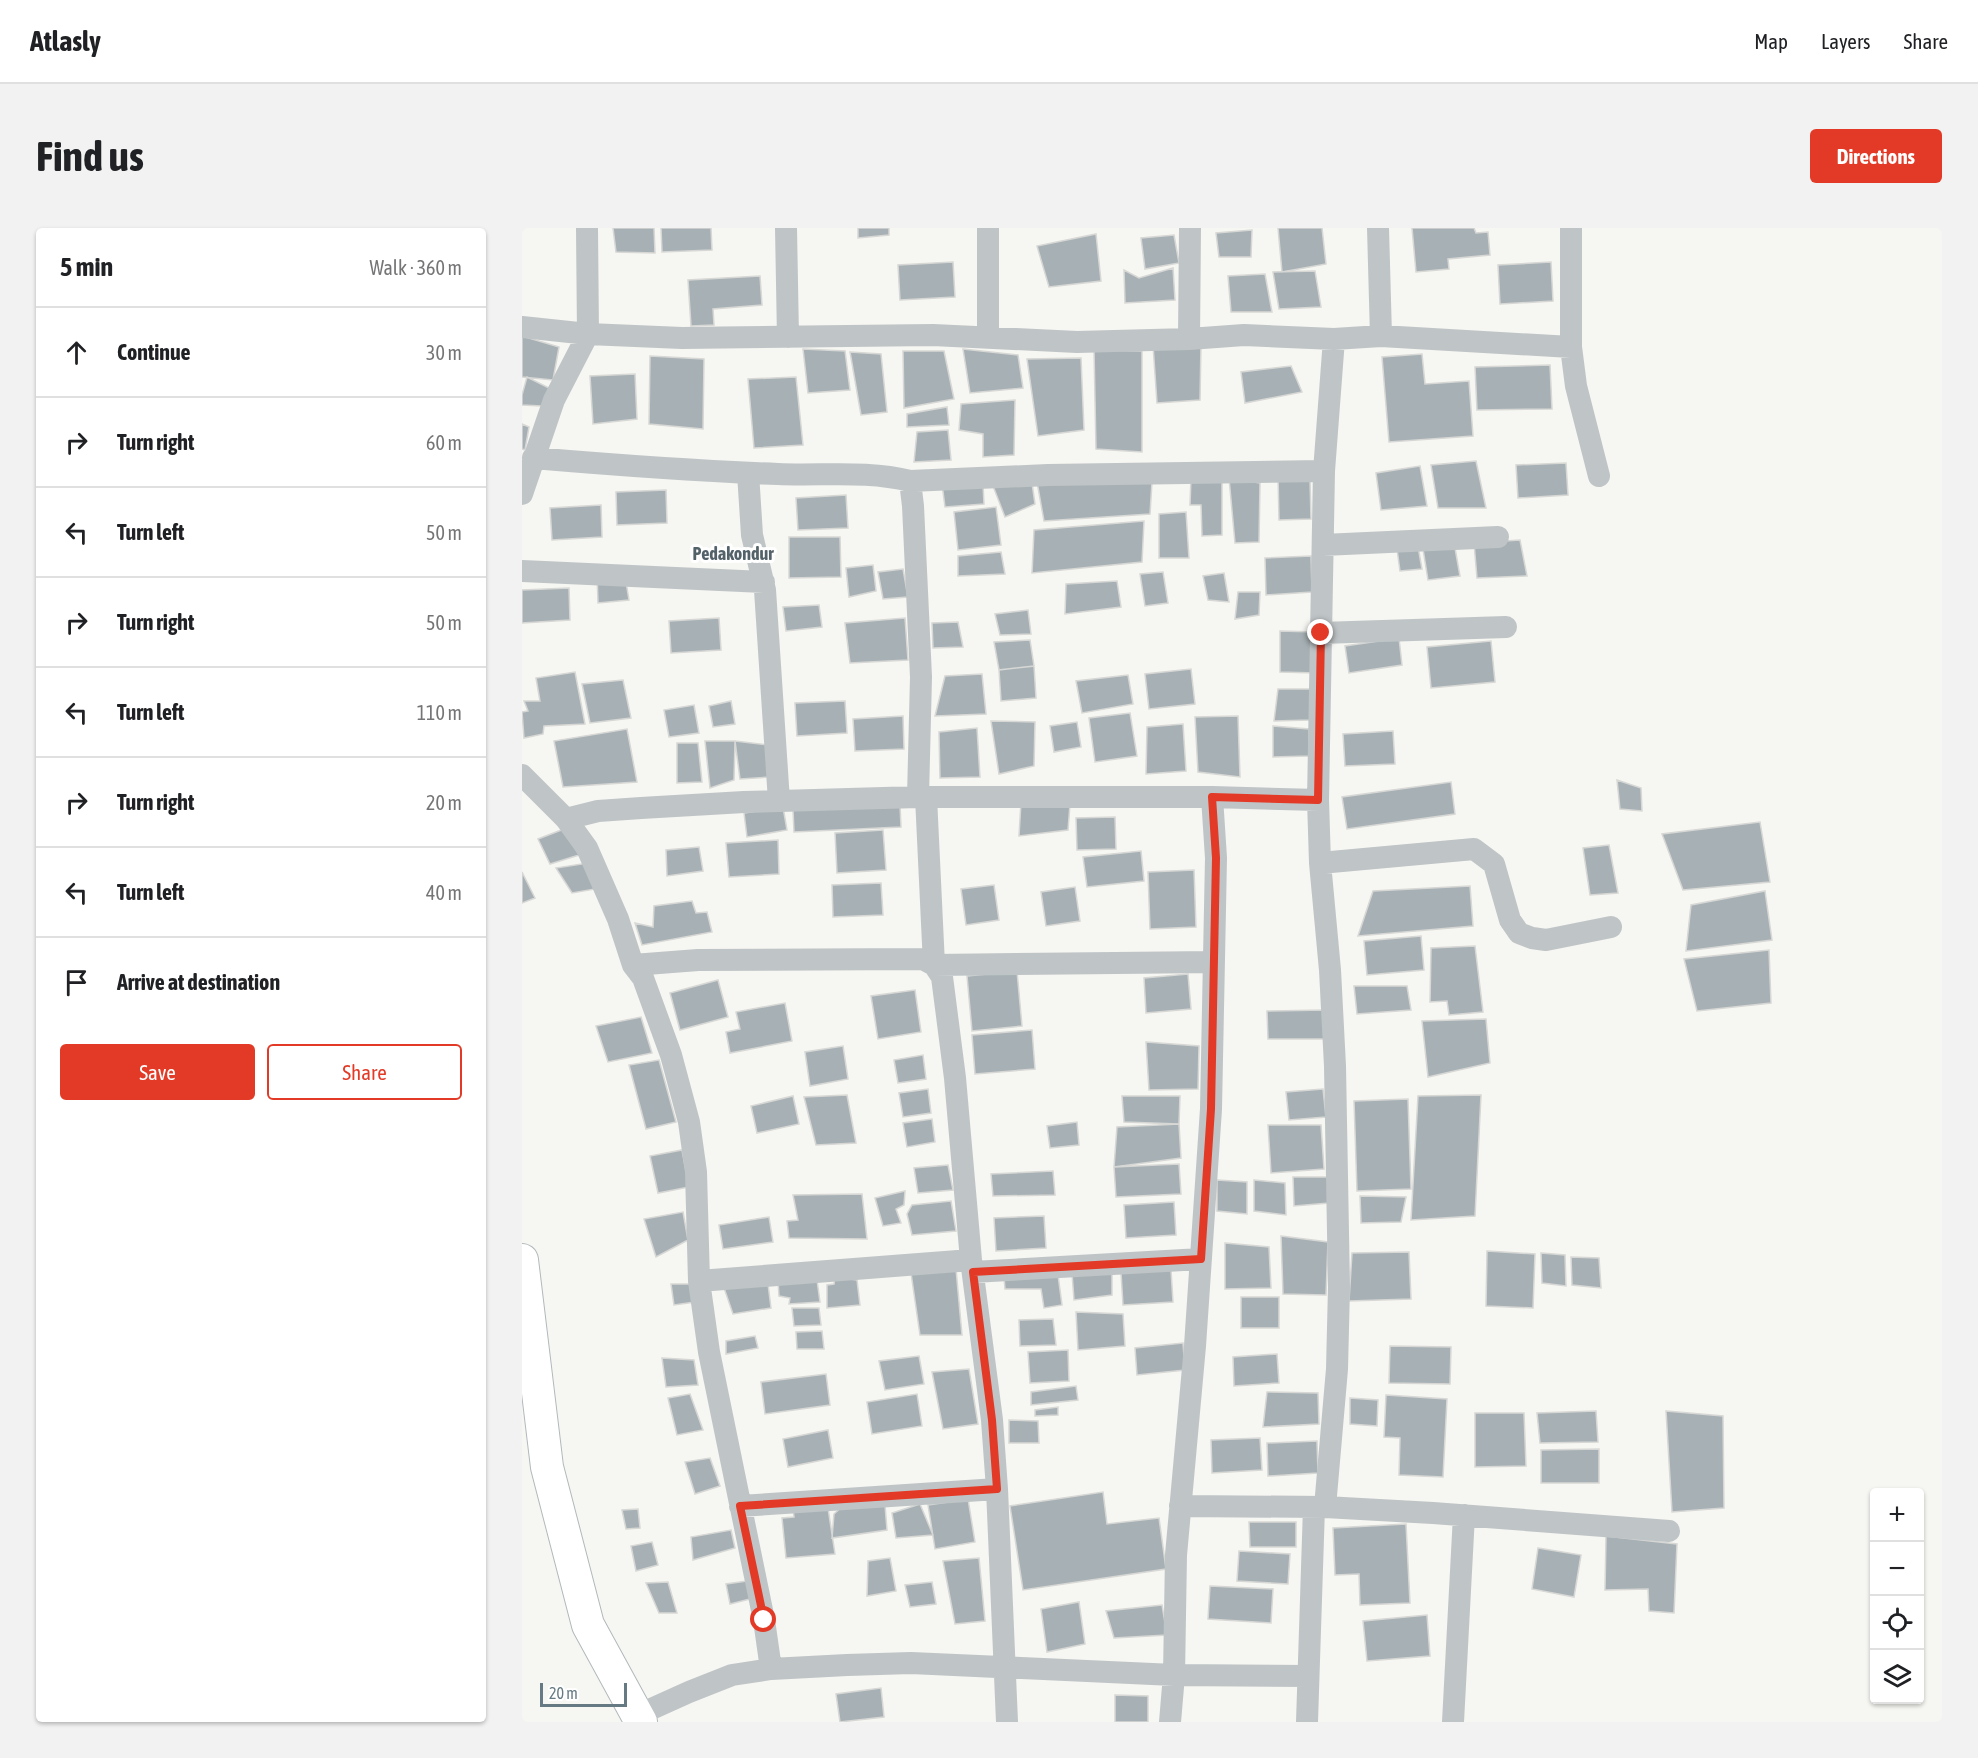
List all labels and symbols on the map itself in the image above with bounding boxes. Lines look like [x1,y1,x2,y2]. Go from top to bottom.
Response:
district label: Pedakondur [693,543,774,564]
route end [1307,619,1333,645]
route start [750,1606,776,1632]
scale bar [540,1680,627,1708]

